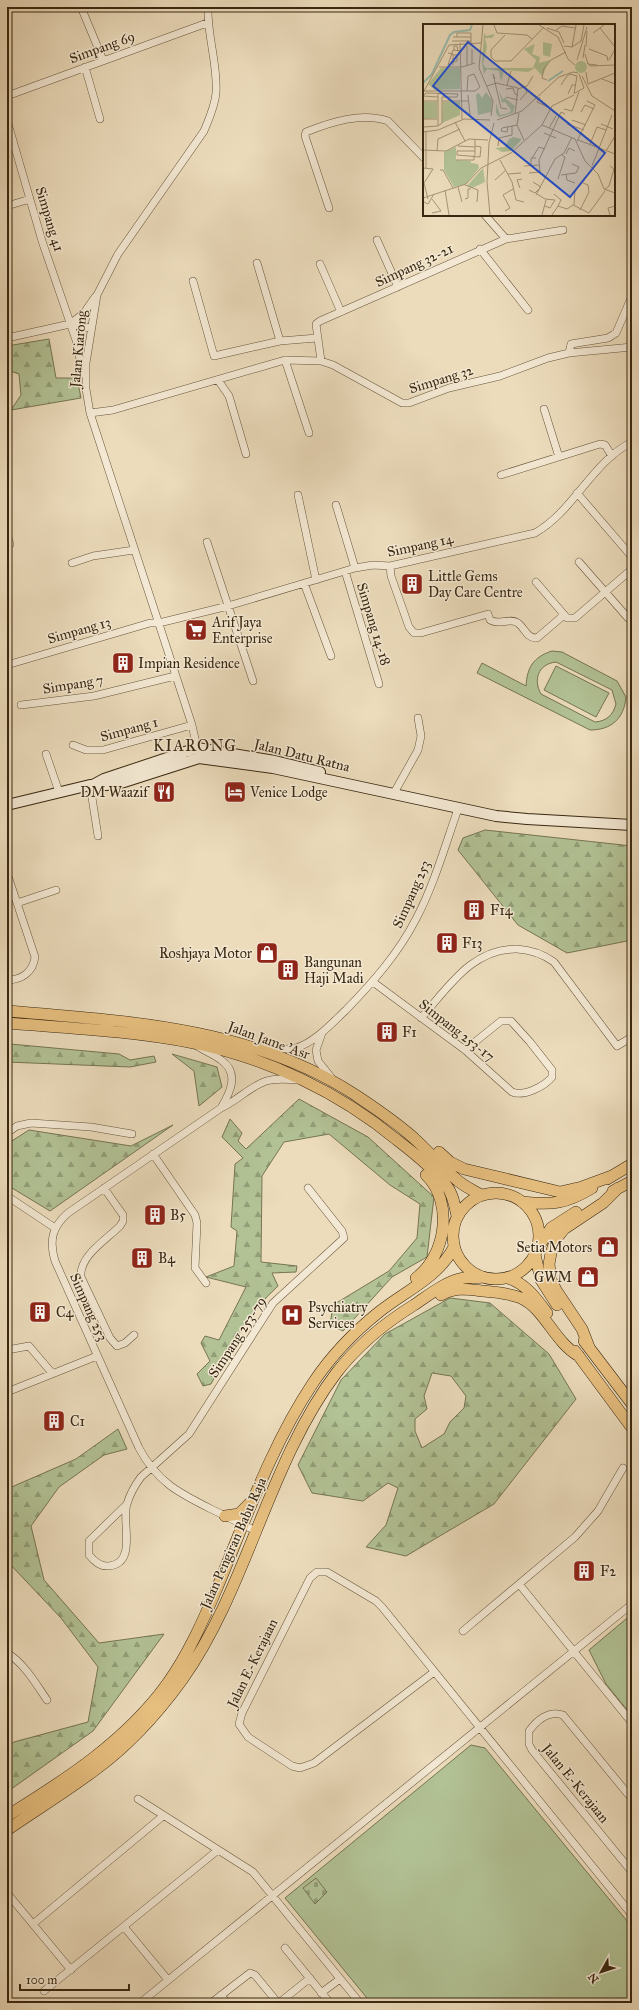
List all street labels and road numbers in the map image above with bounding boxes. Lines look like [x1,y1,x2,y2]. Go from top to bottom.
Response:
street label: Simpang 69 [67,28,137,67]
street label: Simpang 41 [32,185,68,254]
street label: Simpang 32-21 [372,240,456,291]
street label: Jalan Kiarong [66,309,91,391]
street label: Simpang 32 [407,362,475,397]
street label: Simpang 14 [386,530,456,561]
street label: Simpang 14-18 [353,581,394,668]
street label: Simpang 13 [46,613,113,648]
street label: Simpang 7 [42,671,105,698]
street label: Simpang 1 [98,713,160,745]
street label: Jalan Datu Ratna [250,735,352,777]
street label: Simpang 253 [389,858,434,931]
street label: Simpang 253-17 [415,996,498,1065]
street label: Jalan Jame 'Asr [223,1017,313,1064]
street label: Simpang 253 [66,1271,111,1344]
street label: Simpang 253-79 [205,1293,270,1381]
street label: Jalan Pengiran Babu Raja [196,1475,271,1614]
street label: Jalan E-Kerajaan [223,1616,282,1713]
street label: Jalan E-Kerajaan [536,1739,613,1827]

